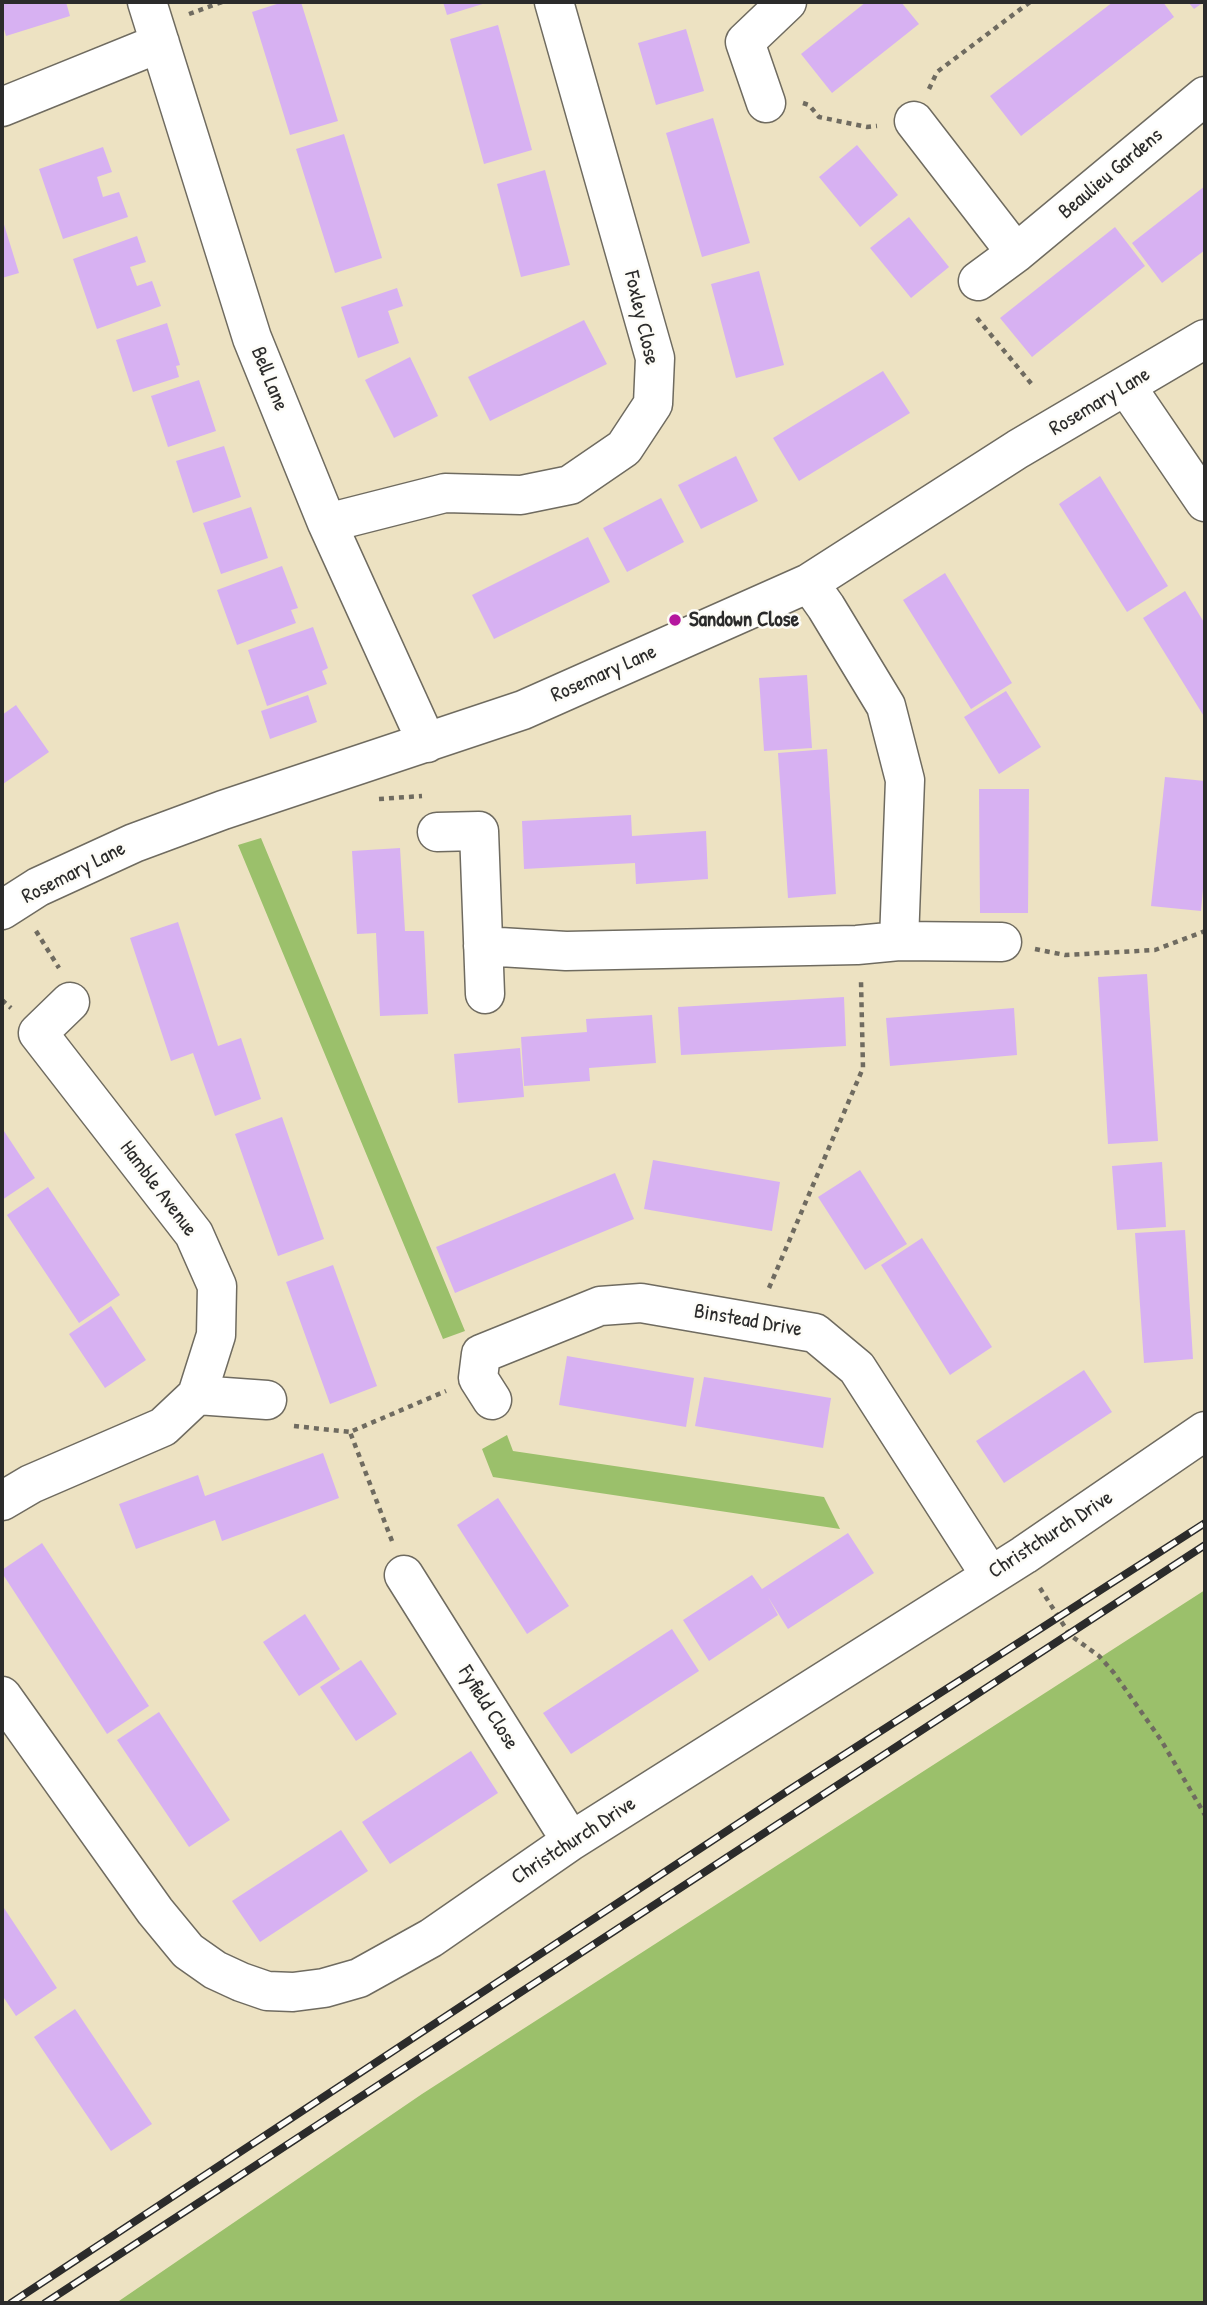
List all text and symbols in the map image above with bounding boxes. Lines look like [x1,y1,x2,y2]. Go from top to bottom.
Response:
street label: Beaulieu Gardens [1054,123,1168,225]
street label: Foxley Close [618,269,664,367]
street label: Bell Lane [245,343,293,415]
street label: Rosemary Lane [1045,362,1155,442]
place label: Sandown Close [689,607,799,633]
marker: Sandown Close [667,612,683,628]
street label: Rosemary Lane [547,640,661,708]
street label: Rosemary Lane [18,836,130,910]
street label: Hamble Avenue [114,1136,202,1242]
street label: Binstead Drive [692,1299,804,1343]
street label: Christchurch Drive [984,1485,1118,1585]
street label: Fyfield Close [452,1661,524,1755]
street label: Christchurch Drive [507,1791,641,1891]

